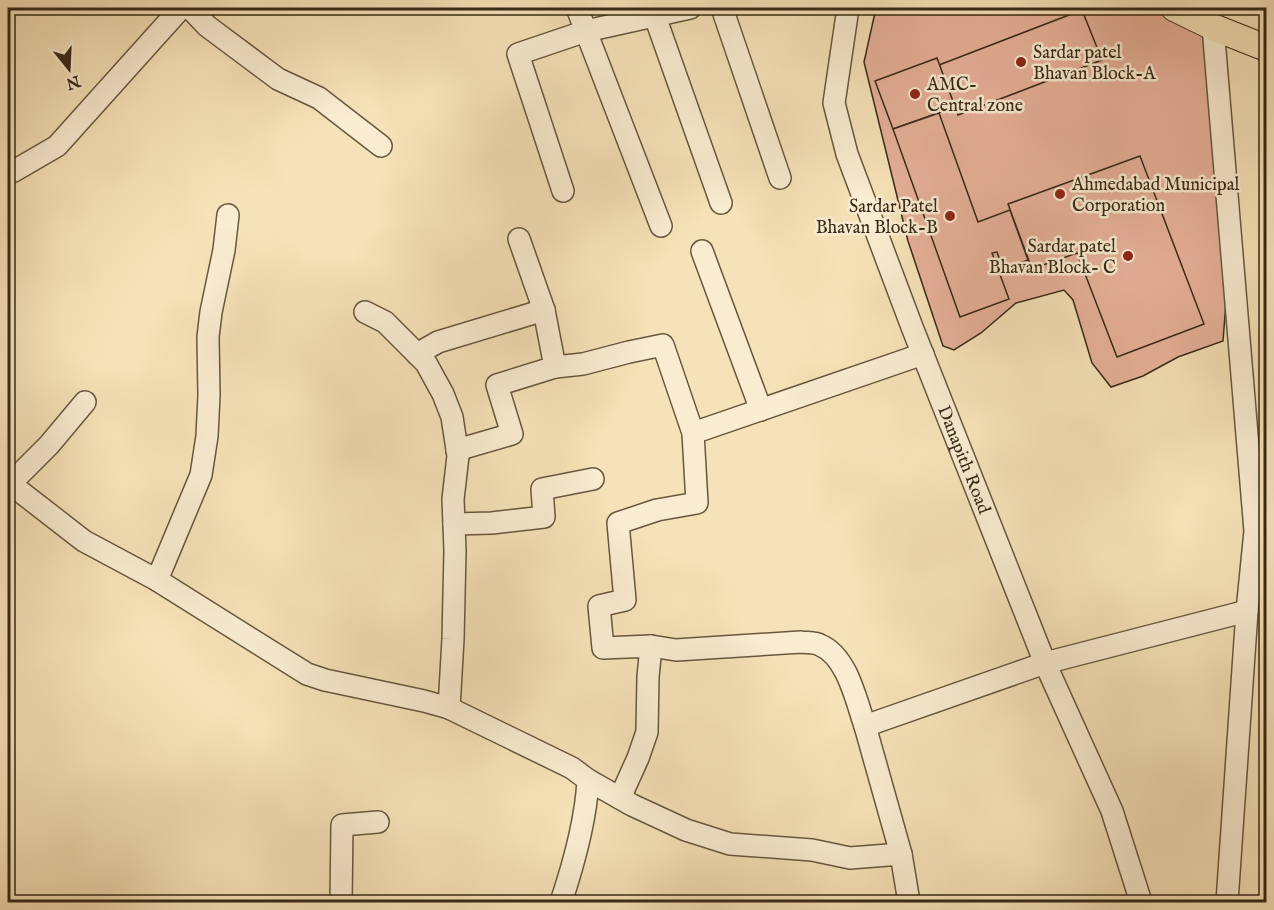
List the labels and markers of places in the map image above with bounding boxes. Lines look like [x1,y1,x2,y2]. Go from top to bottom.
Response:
place label: Sardar patel Bhavan Block-A [1033,42,1156,86]
marker: Sardar patel Bhavan Block-A [1014,55,1028,69]
place label: AMC- Central zone [926,74,1023,118]
marker: AMC- Central zone [908,87,922,101]
place label: Ahmedabad Municipal Corporation [1071,174,1240,218]
marker: Ahmedabad Municipal Corporation [1053,187,1067,201]
place label: Sardar Patel Bhavan Block-B [816,196,938,240]
marker: Sardar Patel Bhavan Block-B [943,209,957,223]
place label: Sardar patel Bhavan Block- C [989,236,1116,280]
marker: Sardar patel Bhavan Block- C [1121,249,1135,263]

